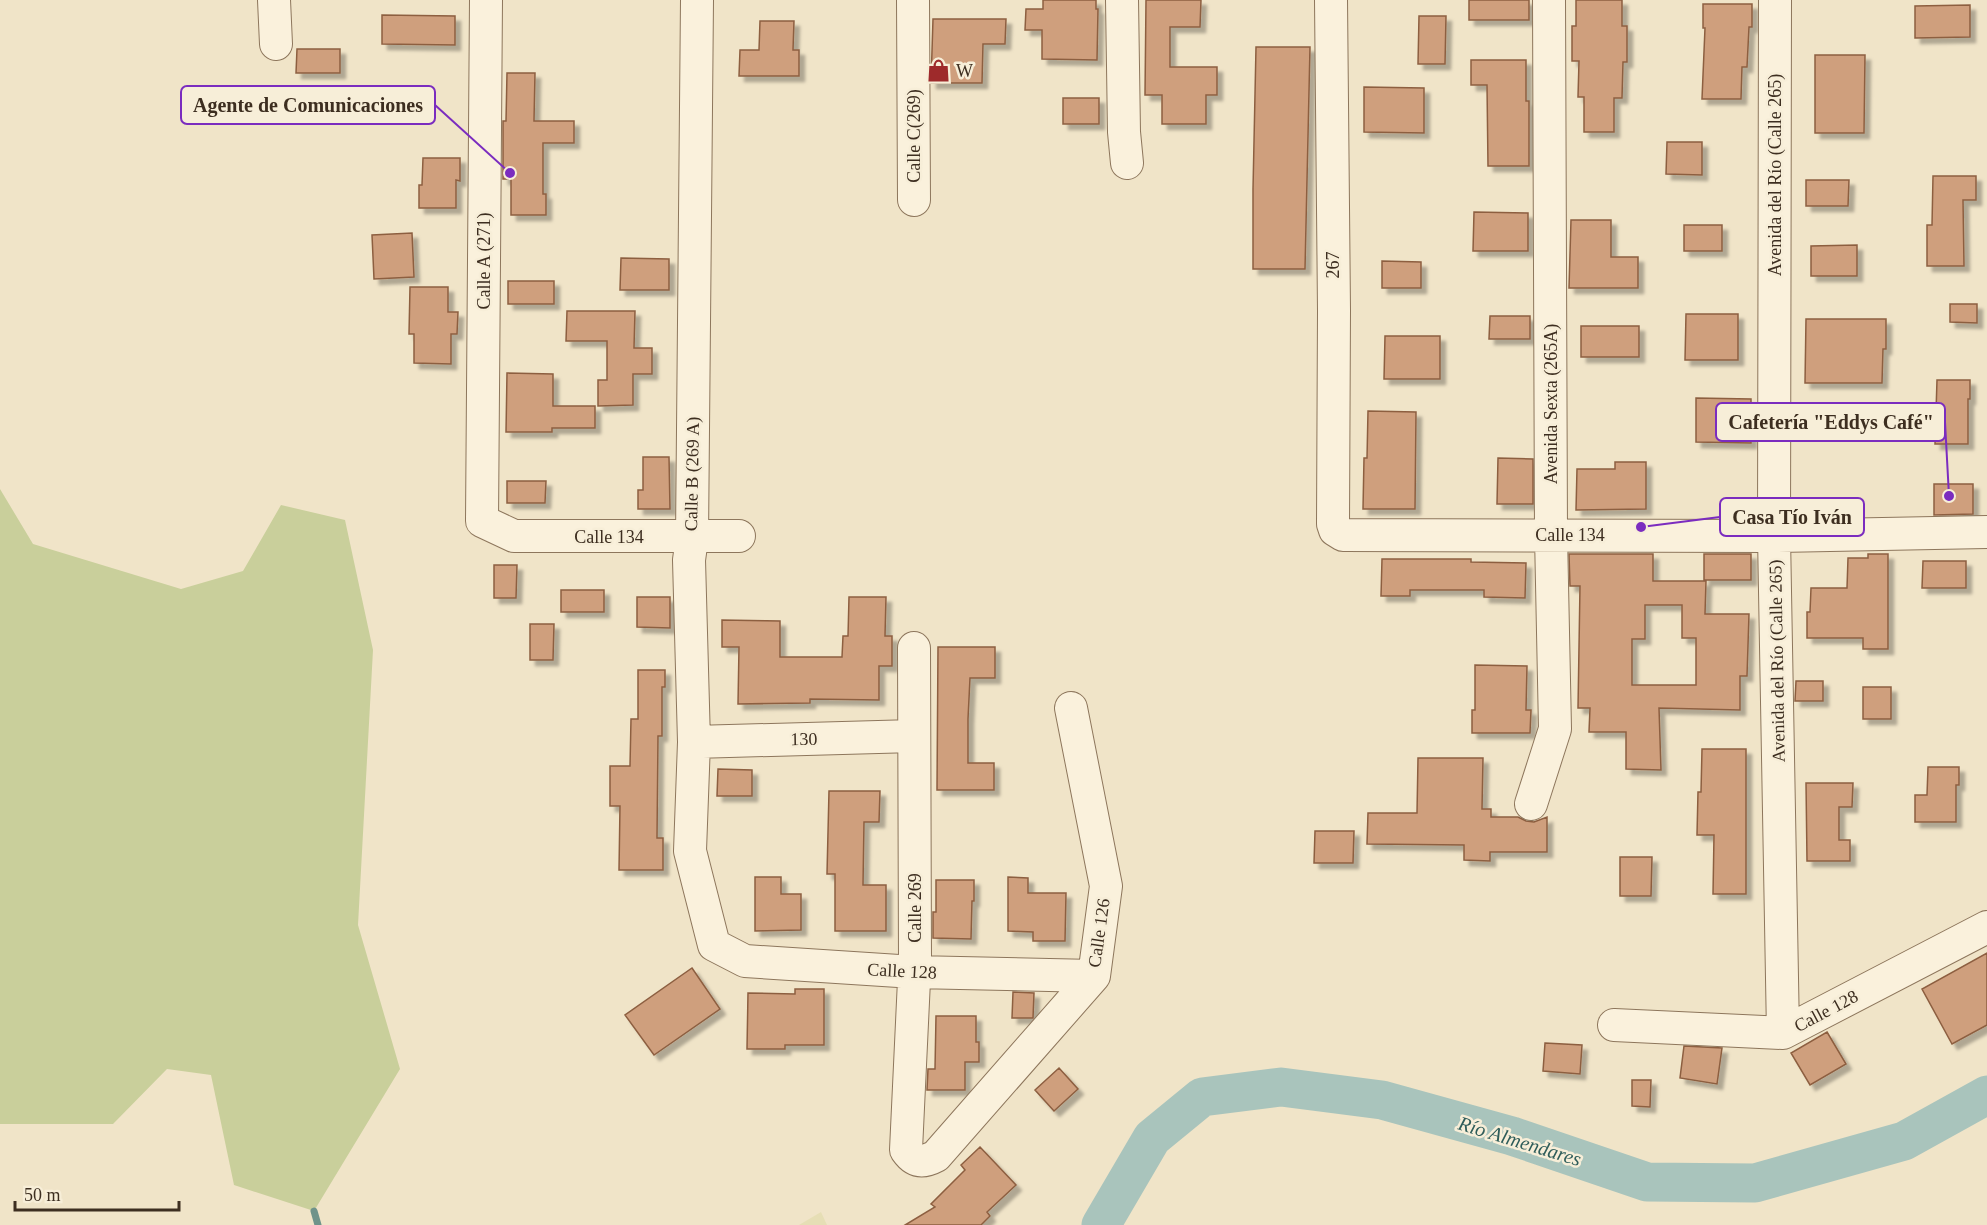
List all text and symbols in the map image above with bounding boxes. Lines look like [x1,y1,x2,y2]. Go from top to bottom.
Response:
shop icon: W [925,58,951,84]
place label: W [956,61,973,81]
street label: Avenida del Río (Calle 265) [1765,74,1786,276]
callout: Agente de Comunicaciones [181,86,435,124]
street label: Calle C(269) [904,89,925,183]
text: Agente de Comunicaciones [193,94,423,117]
street label: Calle A (271) [474,213,495,310]
street label: 267 [1323,252,1343,279]
street label: Avenida Sexta (265A) [1541,324,1562,484]
callout: Cafetería "Eddys Café" [1716,403,1945,441]
text: Cafetería "Eddys Café" [1728,411,1934,434]
street label: Calle B (269 A) [681,417,704,531]
callout: Casa Tío Iván [1720,498,1864,536]
text: Casa Tío Iván [1732,506,1852,528]
street label: Calle 134 [1535,525,1605,545]
street label: Calle 134 [574,527,644,547]
street label: Avenida del Río (Calle 265) [1765,560,1790,762]
street label: 130 [790,729,818,749]
street label: Calle 269 [905,873,925,943]
street label: Calle 126 [1084,897,1114,969]
street label: Calle 128 [867,959,937,983]
street label: Calle 128 [1791,986,1861,1036]
water label: Río Almendares [1455,1112,1584,1170]
scale bar [15,1174,178,1212]
text: 50 m [24,1185,61,1205]

